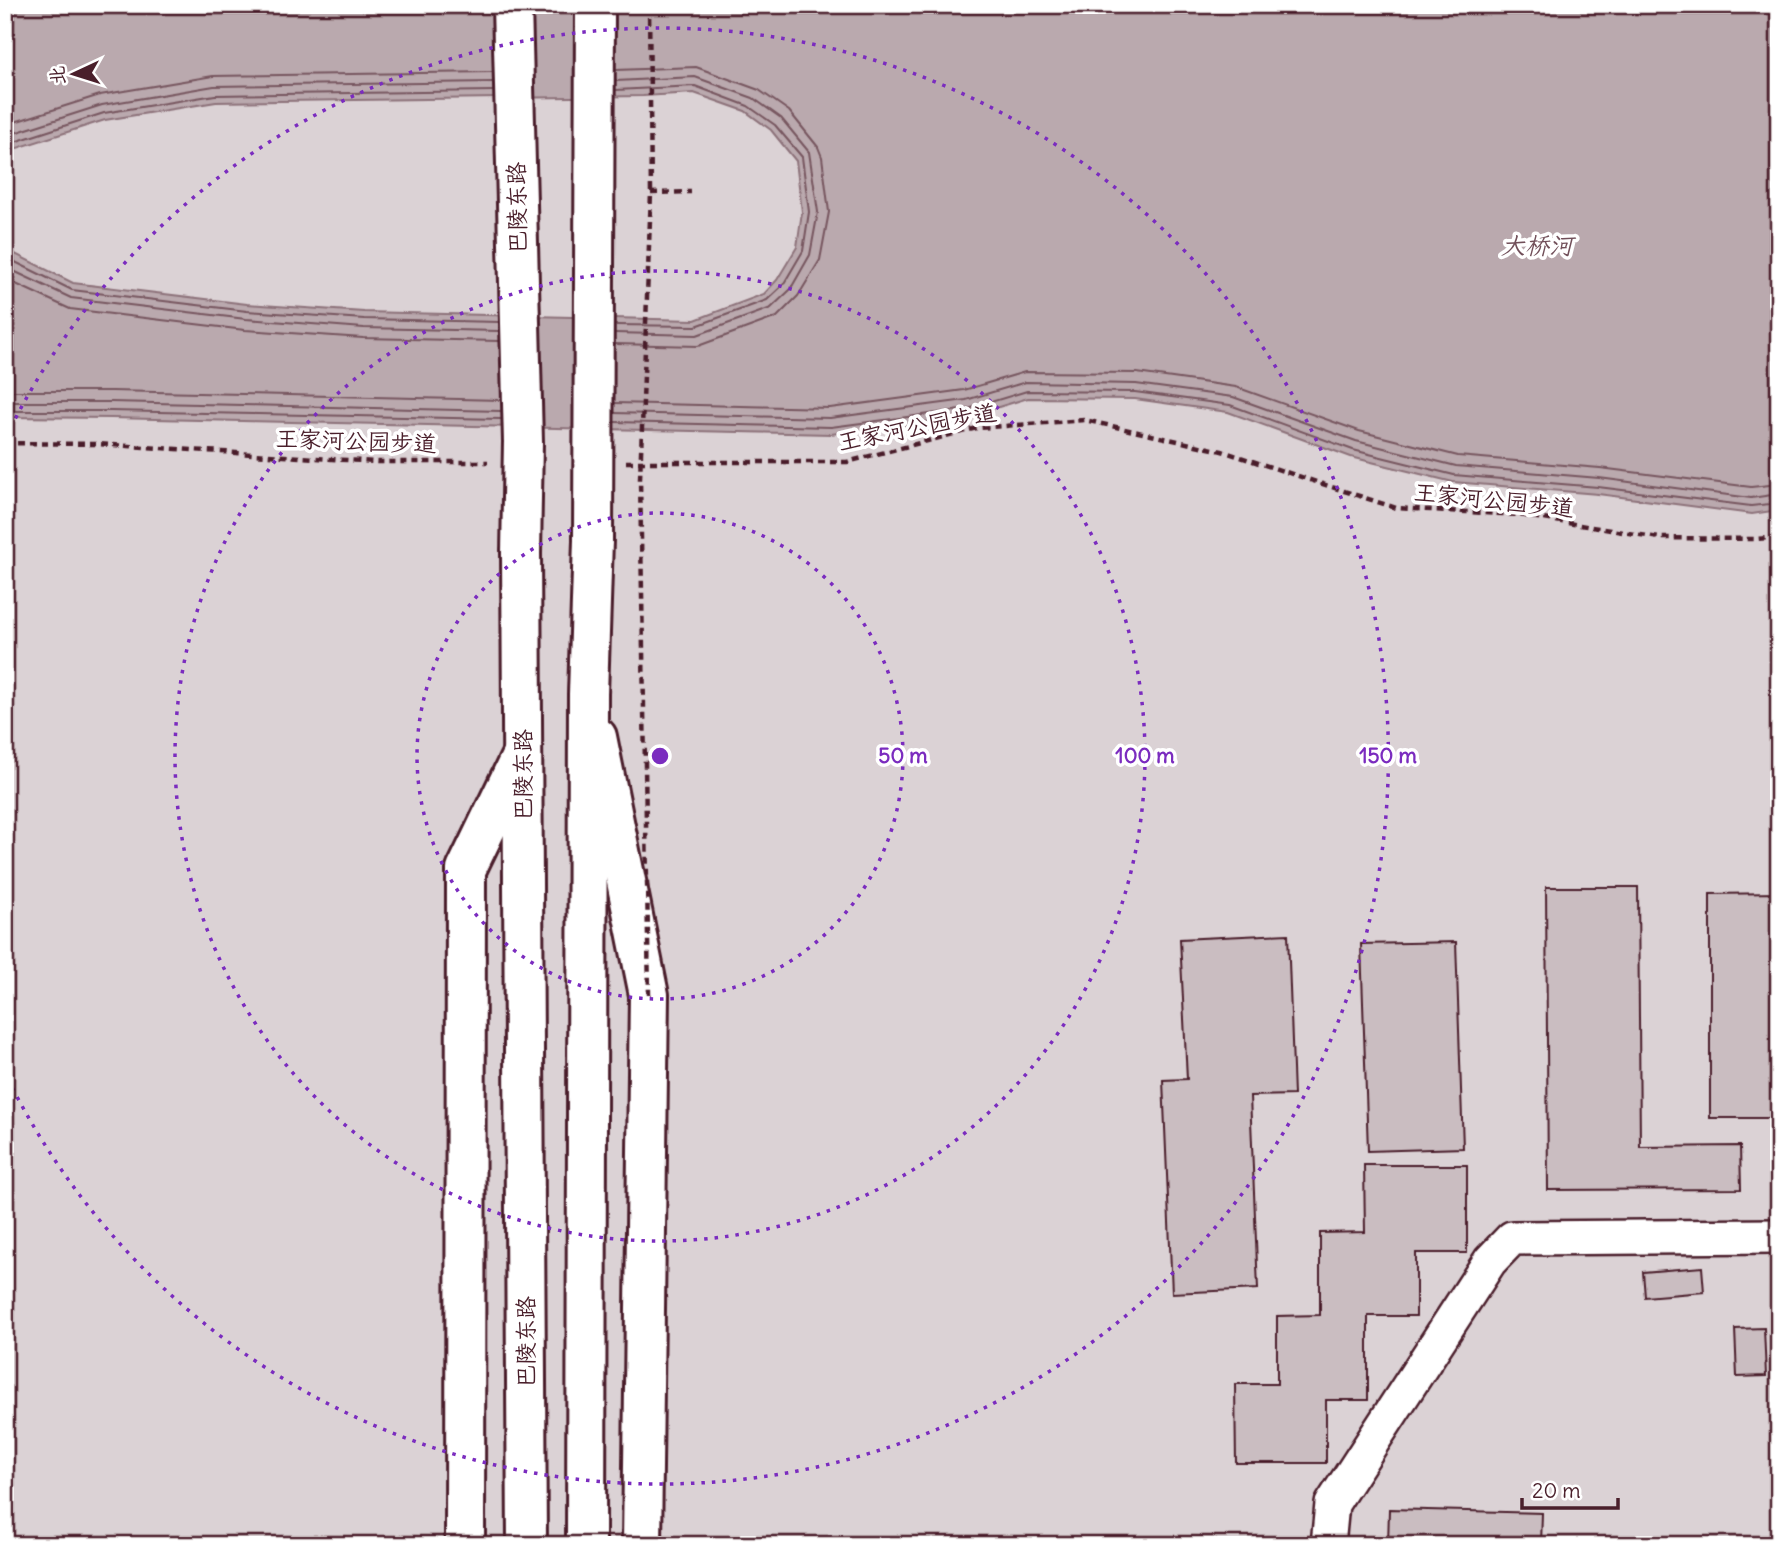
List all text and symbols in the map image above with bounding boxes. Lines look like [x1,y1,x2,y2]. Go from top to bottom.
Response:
north arrow [38,38,108,108]
text: 北 [44,65,70,86]
street label: 巴陵东路 [501,162,532,254]
water label: 大桥河 [1501,230,1577,260]
street label: 王家河公园步道 [835,397,999,456]
street label: 王家河公园步道 [275,423,437,458]
street label: 王家河公园步道 [1412,477,1576,522]
street label: 巴陵东路 [508,729,537,821]
text: 50 m [878,742,928,769]
text: 100 m [1115,742,1175,769]
text: 150 m [1359,742,1417,769]
centre of rings [648,744,672,768]
street label: 巴陵东路 [511,1296,540,1388]
scale bar [1522,1466,1618,1510]
text: 20 m [1532,1477,1581,1504]

